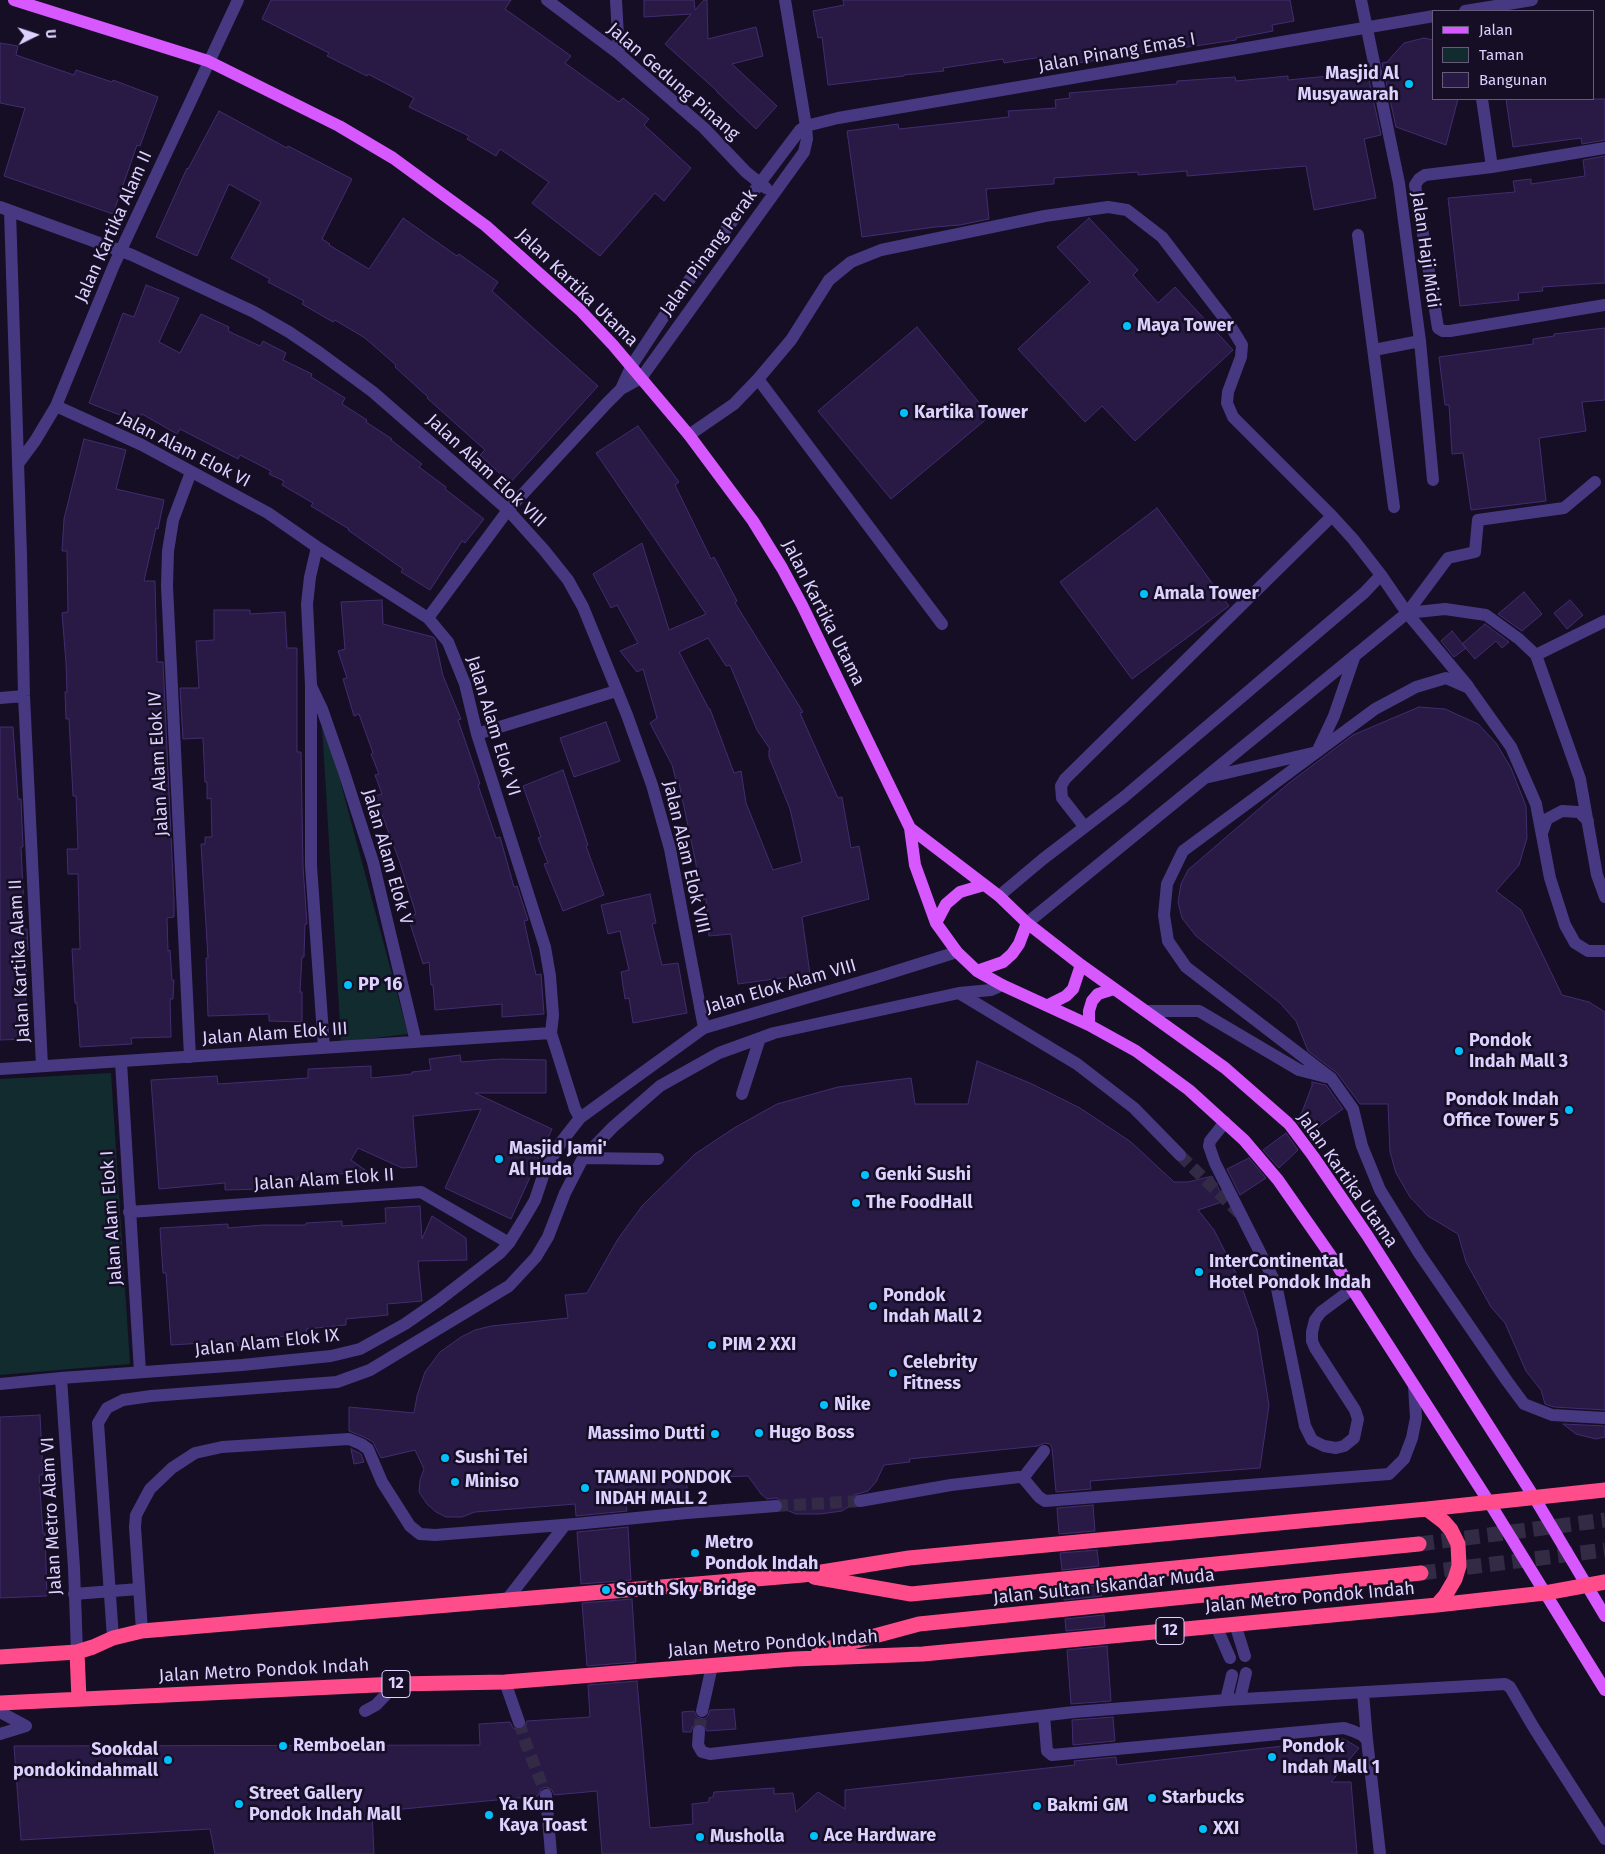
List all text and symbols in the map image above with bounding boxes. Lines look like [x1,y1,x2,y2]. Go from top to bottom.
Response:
north arrow [10,10,60,60]
legend [1432,10,1595,100]
street label: Jalan Gedung Pinang [602,19,744,145]
text: Jalan [1479,21,1513,39]
text: U [42,29,59,39]
street label: Jalan Pinang Emas I [1037,29,1197,77]
text: Taman [1479,46,1524,64]
place label: Masjid Al Musyawarah [1298,63,1399,106]
text: Bangunan [1479,71,1547,89]
marker: Masjid Al Musyawarah [1403,78,1415,90]
street label: Jalan Kartika Alam II [71,148,157,306]
street label: Jalan Pinang Perak [656,186,762,320]
street label: Jalan Haji Midi [1406,191,1444,309]
street label: Jalan Kartika Utama [512,224,642,352]
place label: Maya Tower [1137,315,1234,337]
marker: Maya Tower [1121,320,1133,332]
place label: Kartika Tower [914,402,1028,424]
street label: Jalan Alam Elok VI [114,407,254,493]
marker: Kartika Tower [898,407,910,419]
street label: Jalan Alam Elok VIII [422,410,550,532]
street label: Jalan Kartika Utama [777,536,869,690]
place label: Amala Tower [1154,583,1259,605]
marker: Amala Tower [1138,588,1150,600]
street label: Jalan Alam Elok VI [461,653,525,799]
street label: Jalan Alam Elok IV [144,691,174,837]
street label: Jalan Alam Elok VIII [658,779,714,935]
street label: Jalan Alam Elok V [357,787,417,927]
street label: Jalan Kartika Alam II [5,879,35,1043]
street label: Jalan Elok Alam VIII [703,955,859,1019]
place label: PP 16 [358,974,402,996]
marker: PP 16 [342,979,354,991]
street label: Jalan Alam Elok III [201,1018,349,1050]
place label: Pondok Indah Mall 3 [1469,1030,1568,1072]
marker: Pondok Indah Mall 3 [1453,1045,1465,1057]
place label: Pondok Indah Office Tower 5 [1443,1089,1559,1132]
marker: Pondok Indah Office Tower 5 [1563,1104,1575,1116]
street label: Jalan Kartika Utama [1292,1108,1402,1252]
place label: Masjid Jami' Al Huda [509,1138,607,1180]
street label: Jalan Alam Elok I [97,1150,127,1286]
marker: Masjid Jami' Al Huda [493,1153,505,1165]
street label: Jalan Alam Elok II [253,1164,395,1196]
place label: Genki Sushi [875,1164,971,1186]
marker: Genki Sushi [859,1169,871,1181]
place label: The FoodHall [866,1192,973,1214]
marker: The FoodHall [850,1197,862,1209]
place label: InterContinental Hotel Pondok Indah [1209,1251,1371,1294]
marker: InterContinental Hotel Pondok Indah [1193,1266,1205,1278]
place label: Pondok Indah Mall 2 [883,1285,982,1328]
marker: Pondok Indah Mall 2 [867,1300,879,1312]
street label: Jalan Alam Elok IX [194,1325,340,1361]
place label: PIM 2 XXI [722,1334,796,1356]
marker: PIM 2 XXI [706,1339,718,1351]
place label: Celebrity Fitness [903,1352,977,1395]
marker: Celebrity Fitness [887,1367,899,1379]
place label: Nike [834,1394,871,1416]
marker: Nike [818,1399,830,1411]
place label: Hugo Boss [769,1422,854,1444]
place label: Massimo Dutti [588,1423,705,1445]
marker: Hugo Boss [753,1427,765,1439]
marker: Massimo Dutti [709,1428,721,1440]
street label: Jalan Metro Alam VI [37,1436,67,1596]
place label: Sushi Tei [455,1447,528,1469]
marker: Sushi Tei [439,1452,451,1464]
place label: TAMANI PONDOK INDAH MALL 2 [595,1467,731,1510]
place label: Miniso [465,1471,519,1493]
marker: Miniso [449,1476,461,1488]
marker: TAMANI PONDOK INDAH MALL 2 [579,1482,591,1494]
place label: Metro Pondok Indah [705,1532,818,1575]
marker: Metro Pondok Indah [689,1547,701,1559]
street label: Jalan Sultan Iskandar Muda [992,1565,1216,1609]
street label: Jalan Metro Pondok Indah [1204,1578,1416,1618]
place label: South Sky Bridge [616,1579,756,1601]
marker: South Sky Bridge [600,1584,612,1596]
road number: 12 [1156,1618,1184,1644]
street label: Jalan Metro Pondok Indah [667,1626,879,1662]
street label: Jalan Metro Pondok Indah [158,1655,370,1687]
road number: 12 [382,1670,410,1698]
place label: Remboelan [293,1735,386,1757]
place label: Pondok Indah Mall 1 [1282,1736,1380,1778]
place label: Sookdal pondokindahmall [13,1739,158,1782]
marker: Remboelan [277,1740,289,1752]
marker: Pondok Indah Mall 1 [1266,1751,1278,1763]
marker: Sookdal pondokindahmall [162,1754,174,1766]
place label: Street Gallery Pondok Indah Mall [249,1783,401,1826]
place label: Starbucks [1162,1787,1244,1809]
marker: Starbucks [1146,1792,1158,1804]
place label: Ya Kun Kaya Toast [499,1794,587,1836]
place label: Bakmi GM [1047,1795,1128,1817]
marker: Street Gallery Pondok Indah Mall [233,1798,245,1810]
marker: Bakmi GM [1031,1800,1043,1812]
marker: Ya Kun Kaya Toast [483,1809,495,1821]
place label: XXI [1213,1818,1239,1840]
marker: XXI [1197,1823,1209,1835]
place label: Ace Hardware [824,1825,936,1847]
place label: Musholla [710,1826,785,1848]
marker: Ace Hardware [808,1830,820,1842]
marker: Musholla [694,1831,706,1843]

